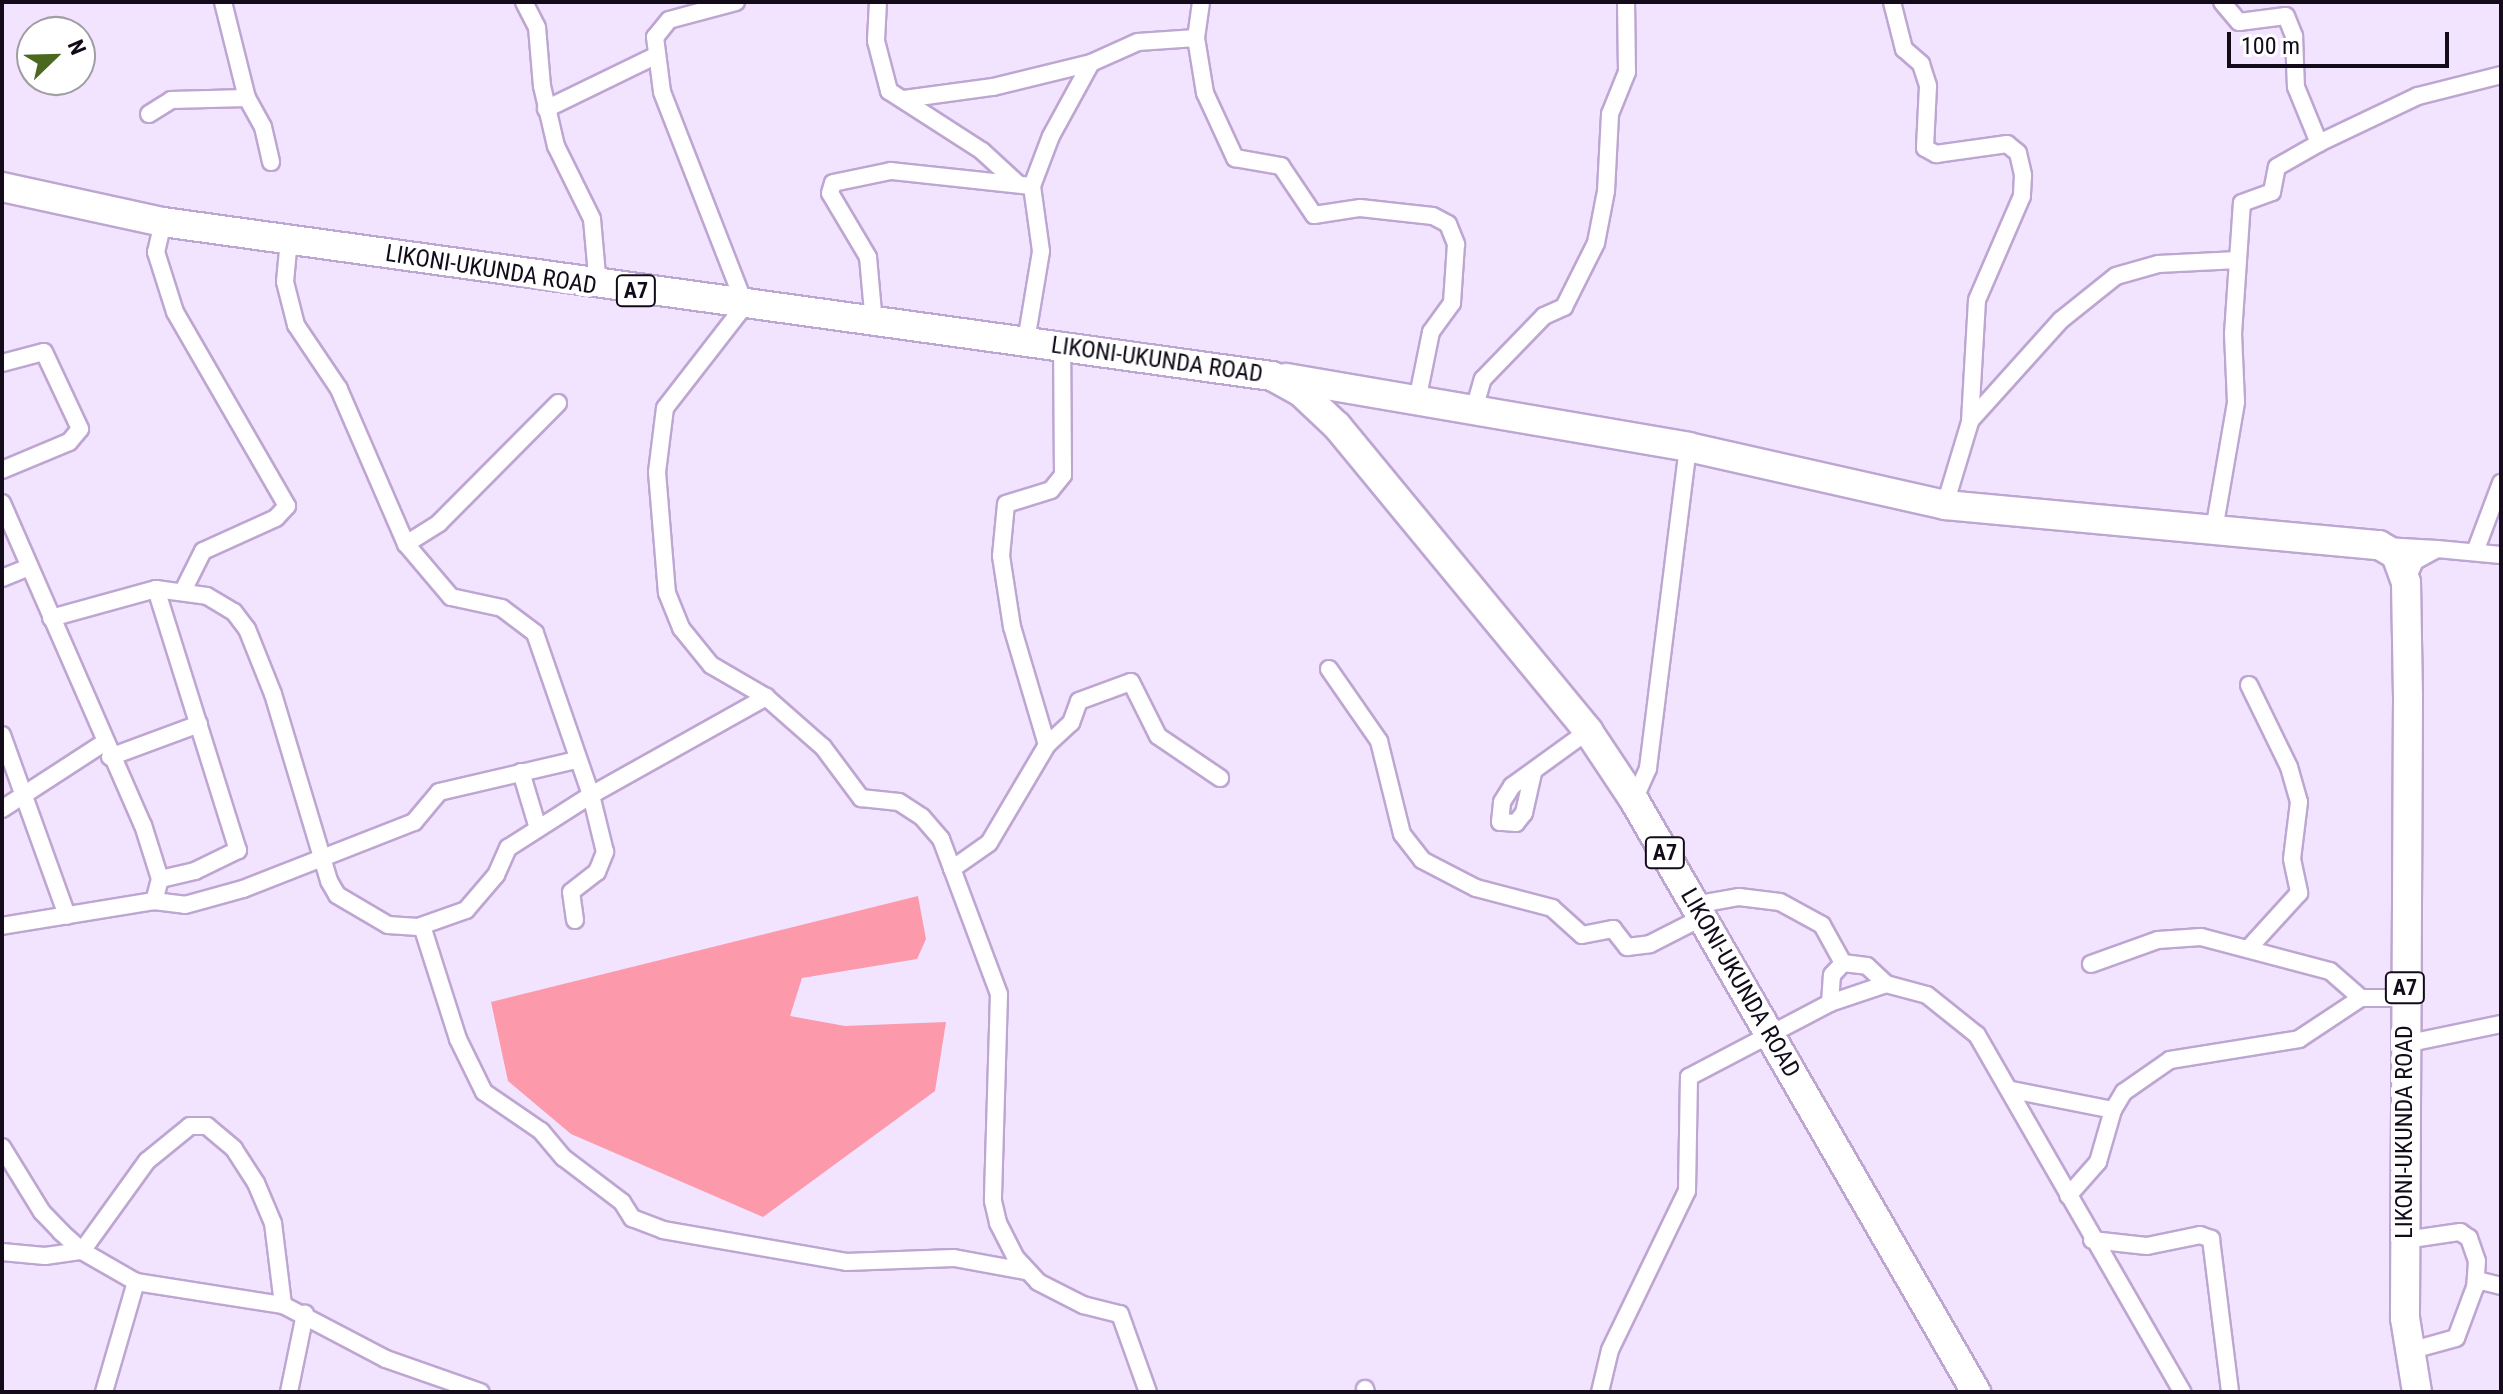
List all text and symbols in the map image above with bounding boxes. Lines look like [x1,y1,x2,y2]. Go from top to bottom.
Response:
north arrow [16,16,96,96]
scale bar [2231,16,2453,66]
text: 100 m [2241,32,2300,60]
text: N [63,36,91,58]
street label: LIKONI-UKUNDA ROAD [383,239,599,301]
road number: A7 [614,273,658,309]
street label: LIKONI-UKUNDA ROAD [1049,331,1265,389]
road number: A7 [1643,835,1687,871]
street label: LIKONI-UKUNDA ROAD [1674,883,1806,1083]
road number: A7 [2383,970,2427,1006]
street label: LIKONI-UKUNDA ROAD [2391,1025,2419,1239]

